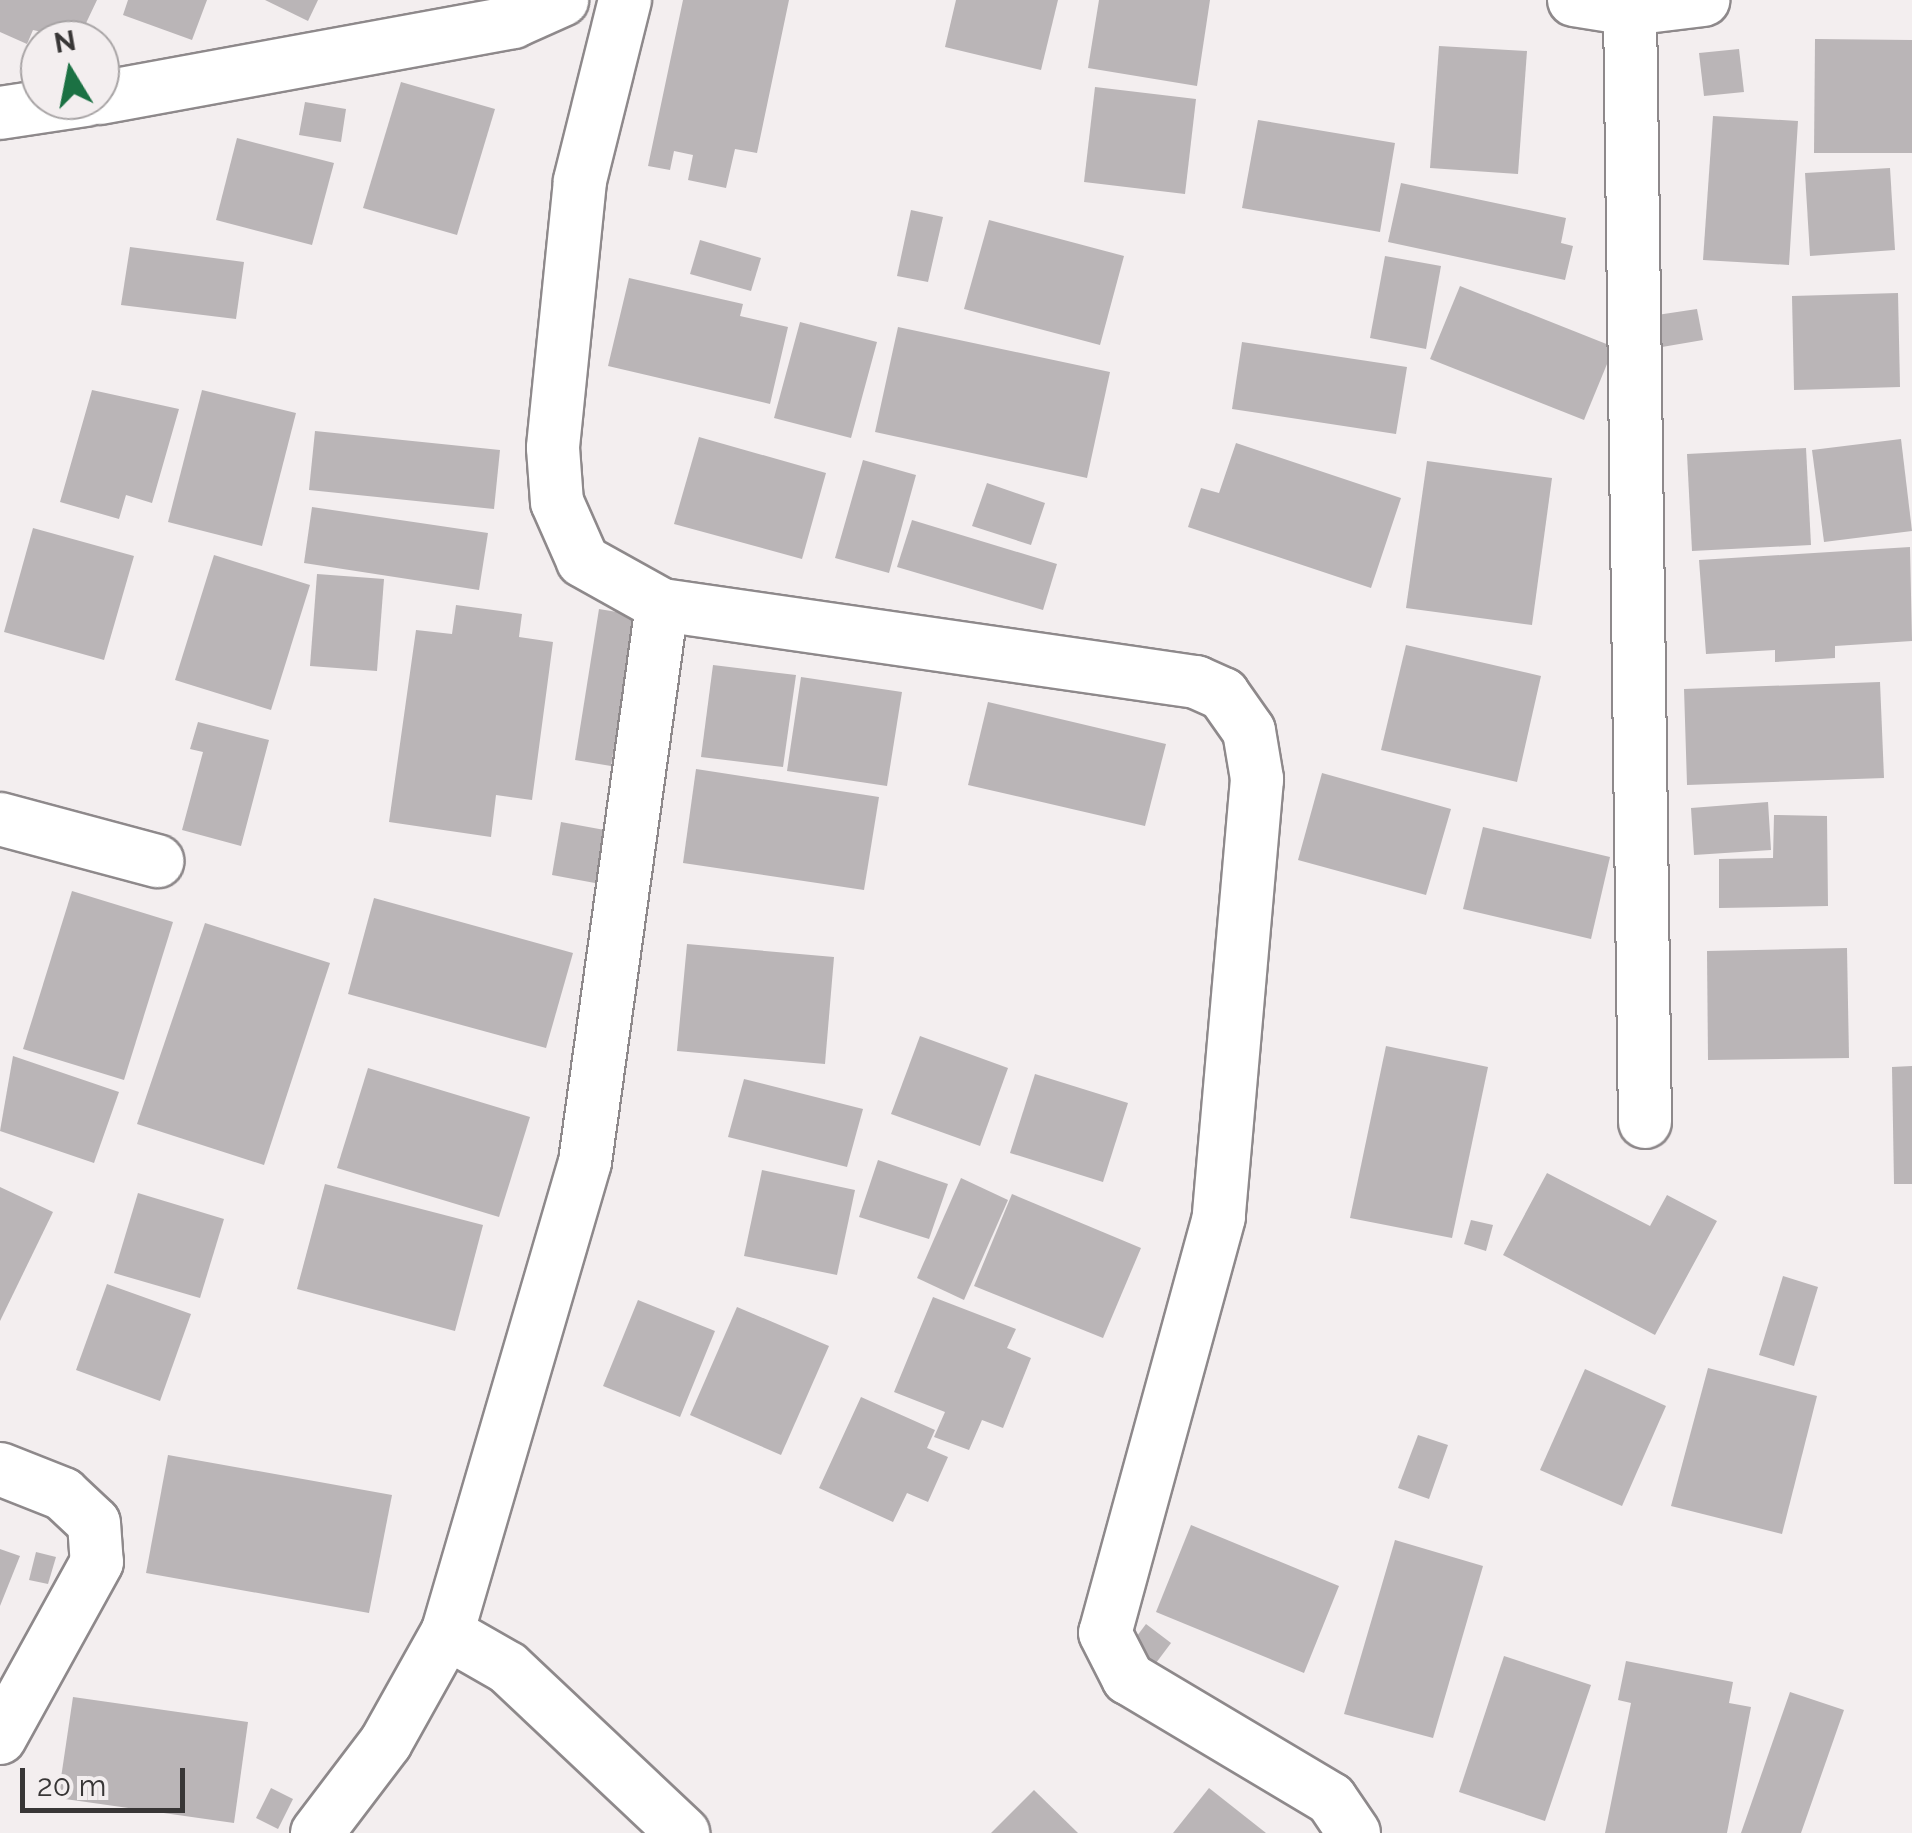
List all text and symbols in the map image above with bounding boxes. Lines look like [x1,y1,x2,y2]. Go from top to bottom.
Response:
north arrow [20,20,120,120]
text: N [52,24,78,60]
scale bar [25,1748,190,1810]
text: 20 m [37,1768,106,1803]

